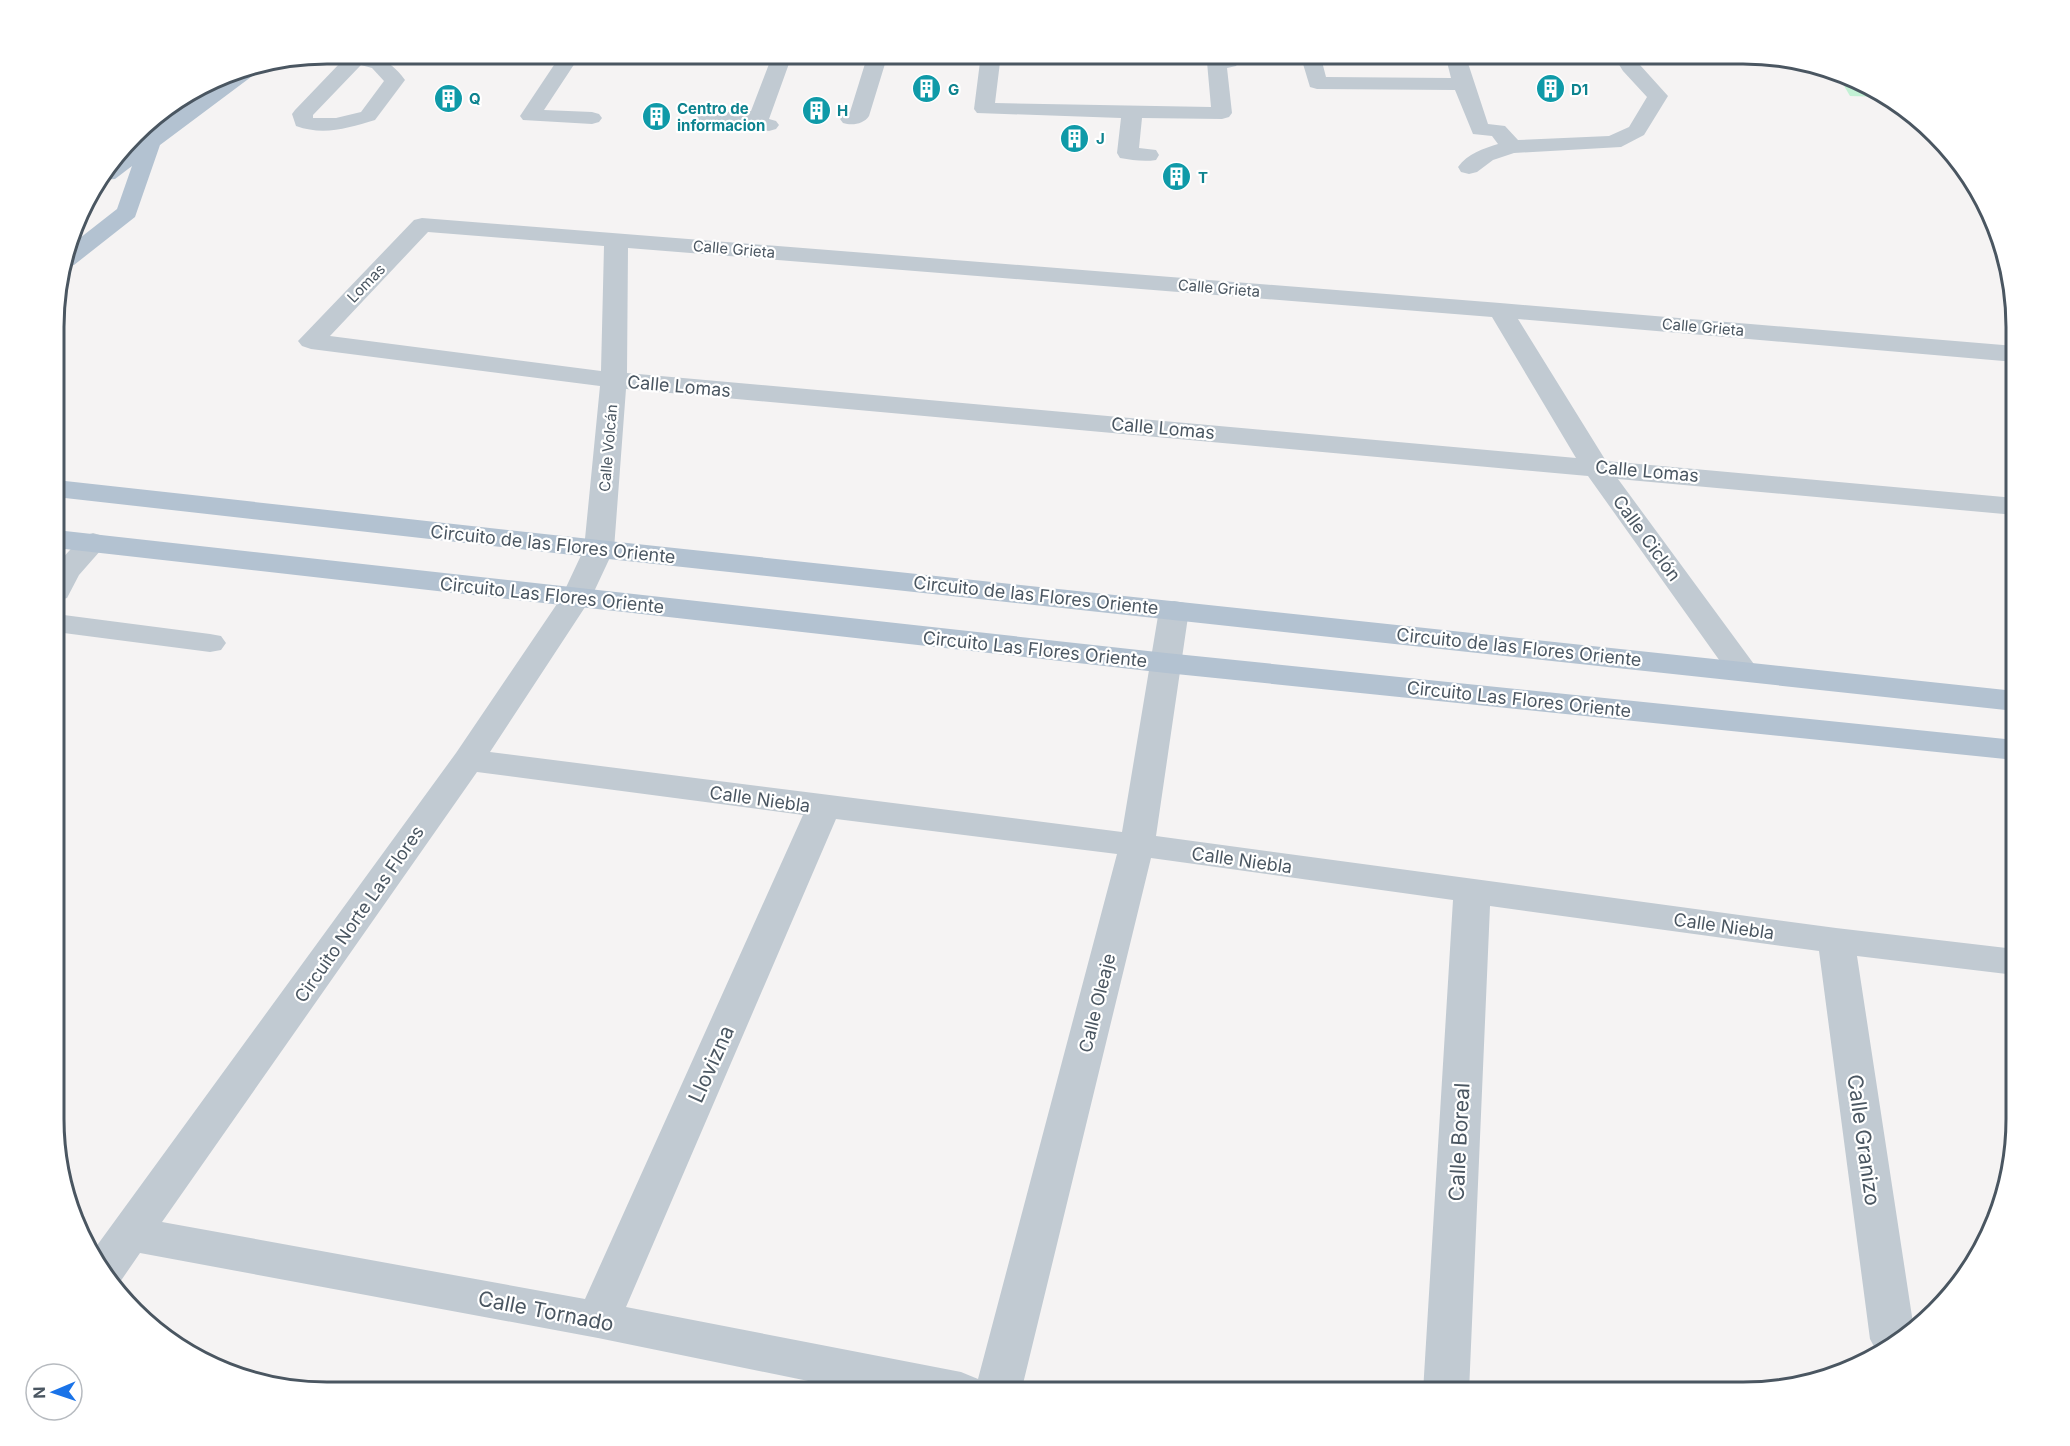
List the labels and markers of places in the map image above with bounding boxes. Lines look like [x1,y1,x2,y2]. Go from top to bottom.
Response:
building icon: G [911,73,943,105]
building icon: D1 [1534,73,1566,105]
place label: G [948,80,959,99]
place label: D1 [1571,80,1588,99]
building icon: Q [432,82,464,114]
place label: Q [469,89,481,108]
building icon: H [800,94,832,126]
place label: Centro de informacion [677,99,765,135]
building icon: Centro de informacion [640,101,672,133]
place label: H [837,101,848,120]
building icon: J [1059,122,1091,154]
place label: J [1096,129,1105,148]
building icon: T [1161,161,1193,193]
place label: T [1198,168,1208,187]

